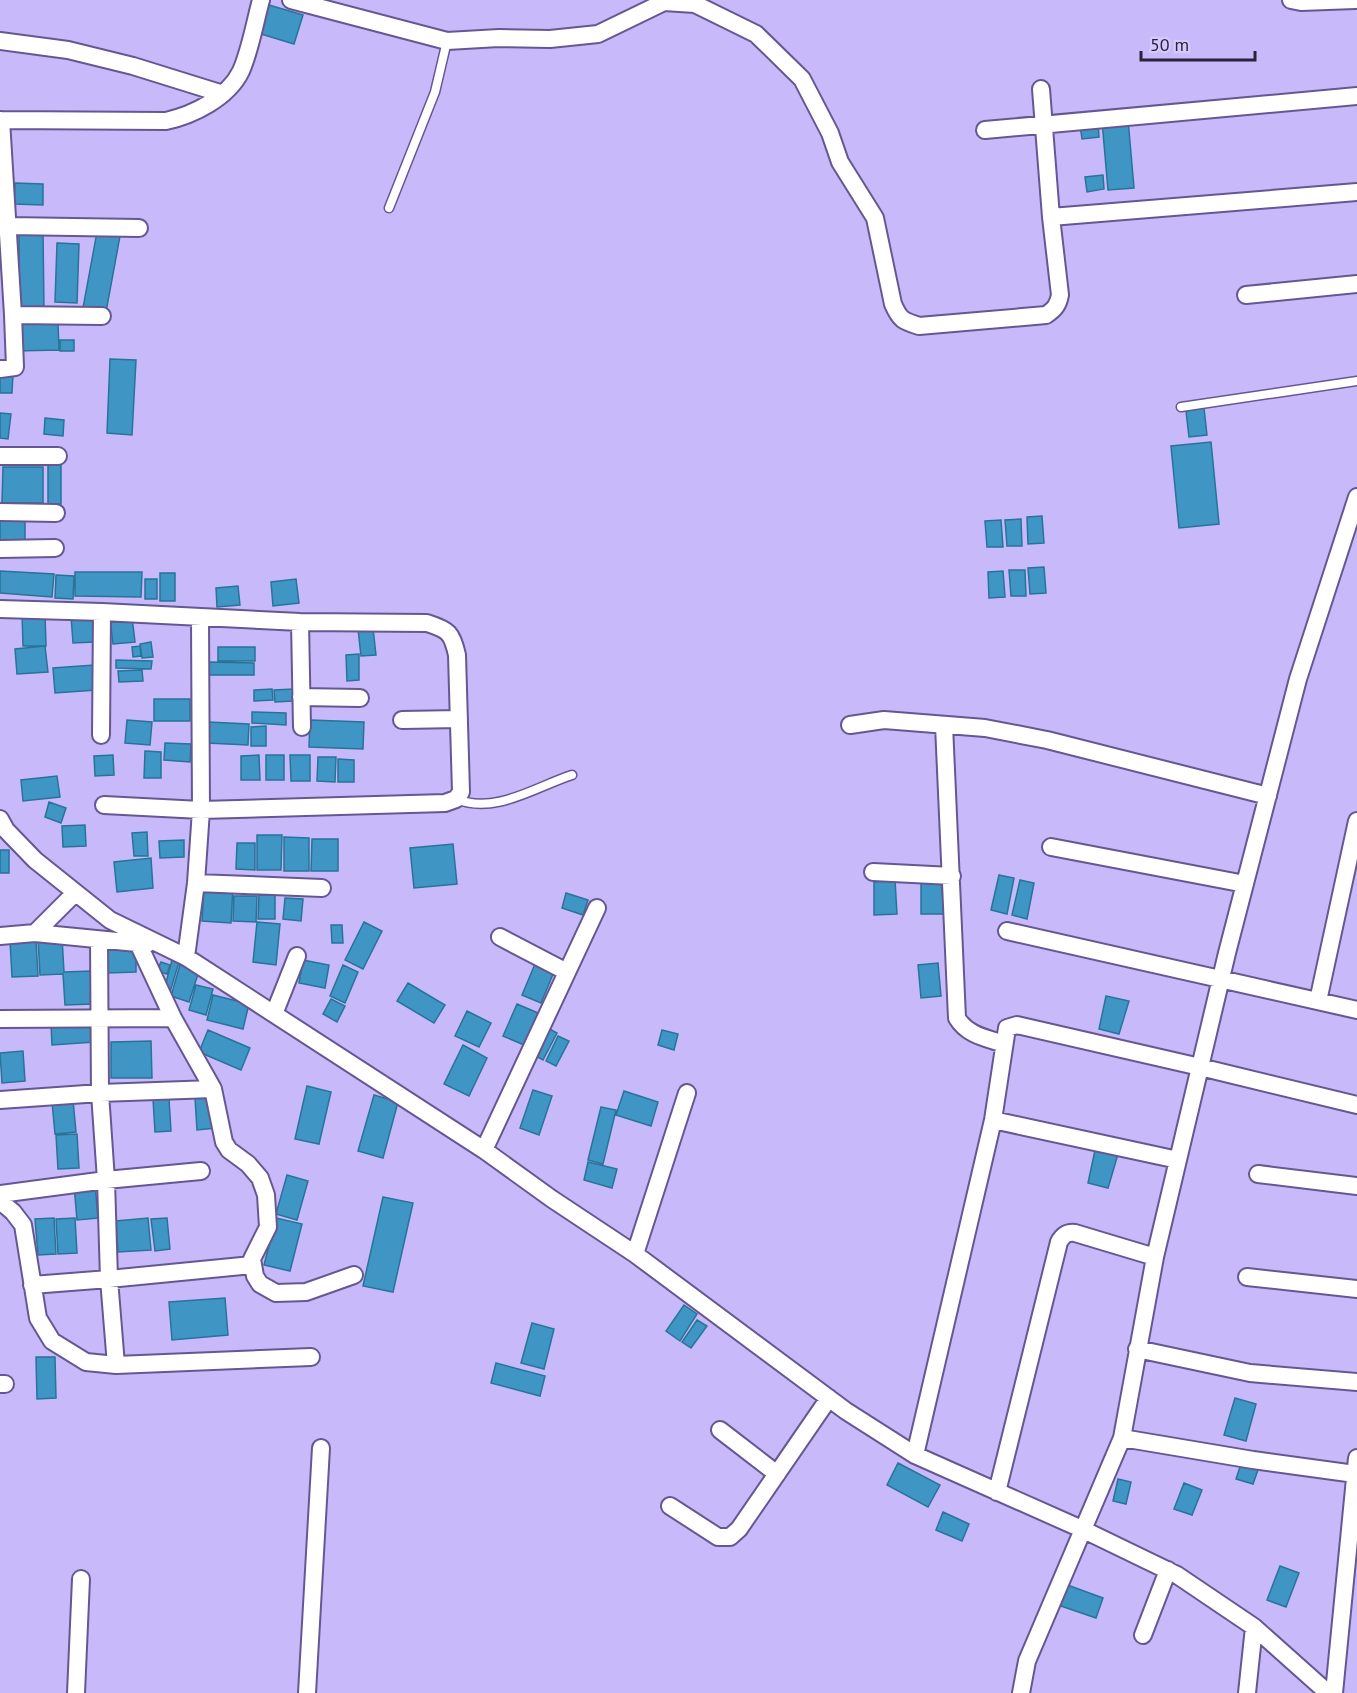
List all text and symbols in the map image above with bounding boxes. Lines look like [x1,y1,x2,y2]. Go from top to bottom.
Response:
scale bar [1141,24,1255,62]
text: 50 m [1150,33,1189,56]

